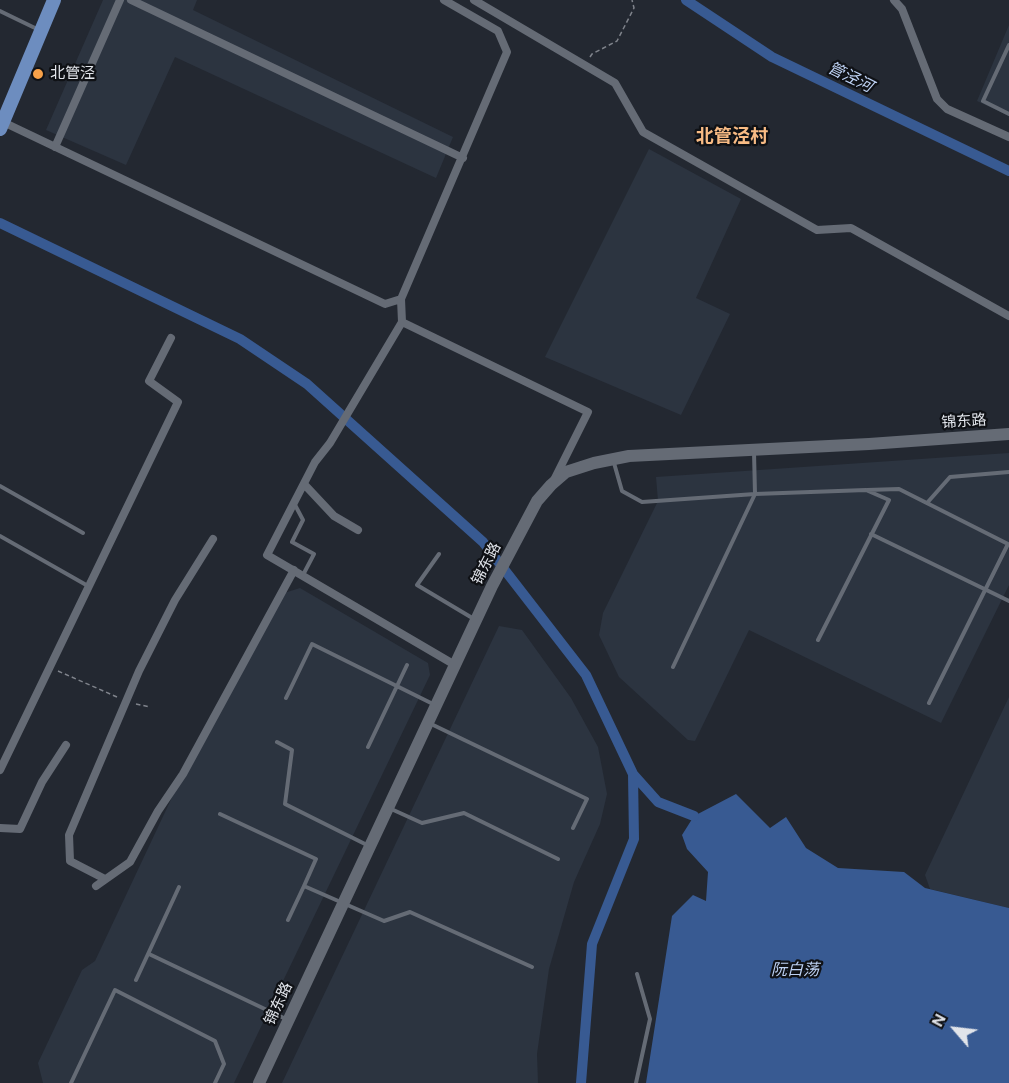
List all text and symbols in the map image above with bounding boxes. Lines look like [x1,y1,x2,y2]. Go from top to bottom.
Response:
water label: 管泾河 [824,59,876,97]
place label: 北管泾 [50,65,95,83]
marker: 北管泾 [31,67,45,81]
district label: 北管泾村 [696,126,768,148]
street label: 锦东路 [941,411,987,433]
street label: 锦东路 [469,540,505,588]
water label: 阮白荡 [771,961,819,981]
street label: 锦东路 [261,980,297,1028]
north arrow [925,999,985,1059]
text: N [927,1010,951,1030]

